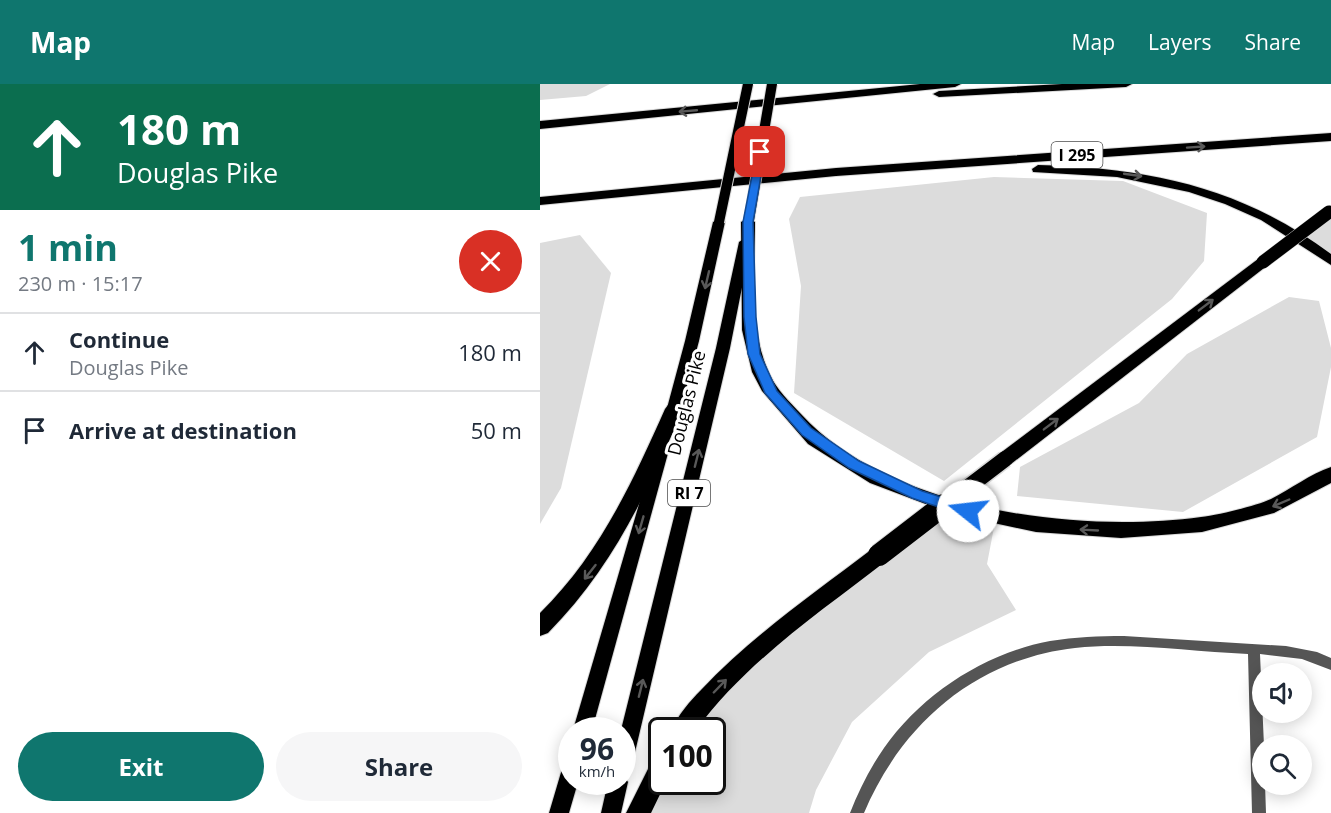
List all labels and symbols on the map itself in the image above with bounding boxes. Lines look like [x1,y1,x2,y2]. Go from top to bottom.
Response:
one-way arrow [678,106,698,117]
pin [734,126,785,177]
one-way arrow [1185,141,1205,152]
road number: I 295 [1052,142,1102,168]
one-way arrow [1123,170,1143,181]
one-way arrow [701,269,712,289]
one-way arrow [1198,299,1214,312]
street label: Douglas Pike [661,348,711,458]
one-way arrow [1043,417,1059,430]
one-way arrow [692,448,704,467]
position arrow [936,479,1000,543]
road number: RI 7 [668,480,710,506]
one-way arrow [1272,498,1290,509]
one-way arrow [635,516,646,535]
one-way arrow [1080,524,1100,535]
one-way arrow [584,564,596,580]
one-way arrow [713,678,728,693]
one-way arrow [636,679,648,698]
speed limit sign: 100 [648,717,726,795]

